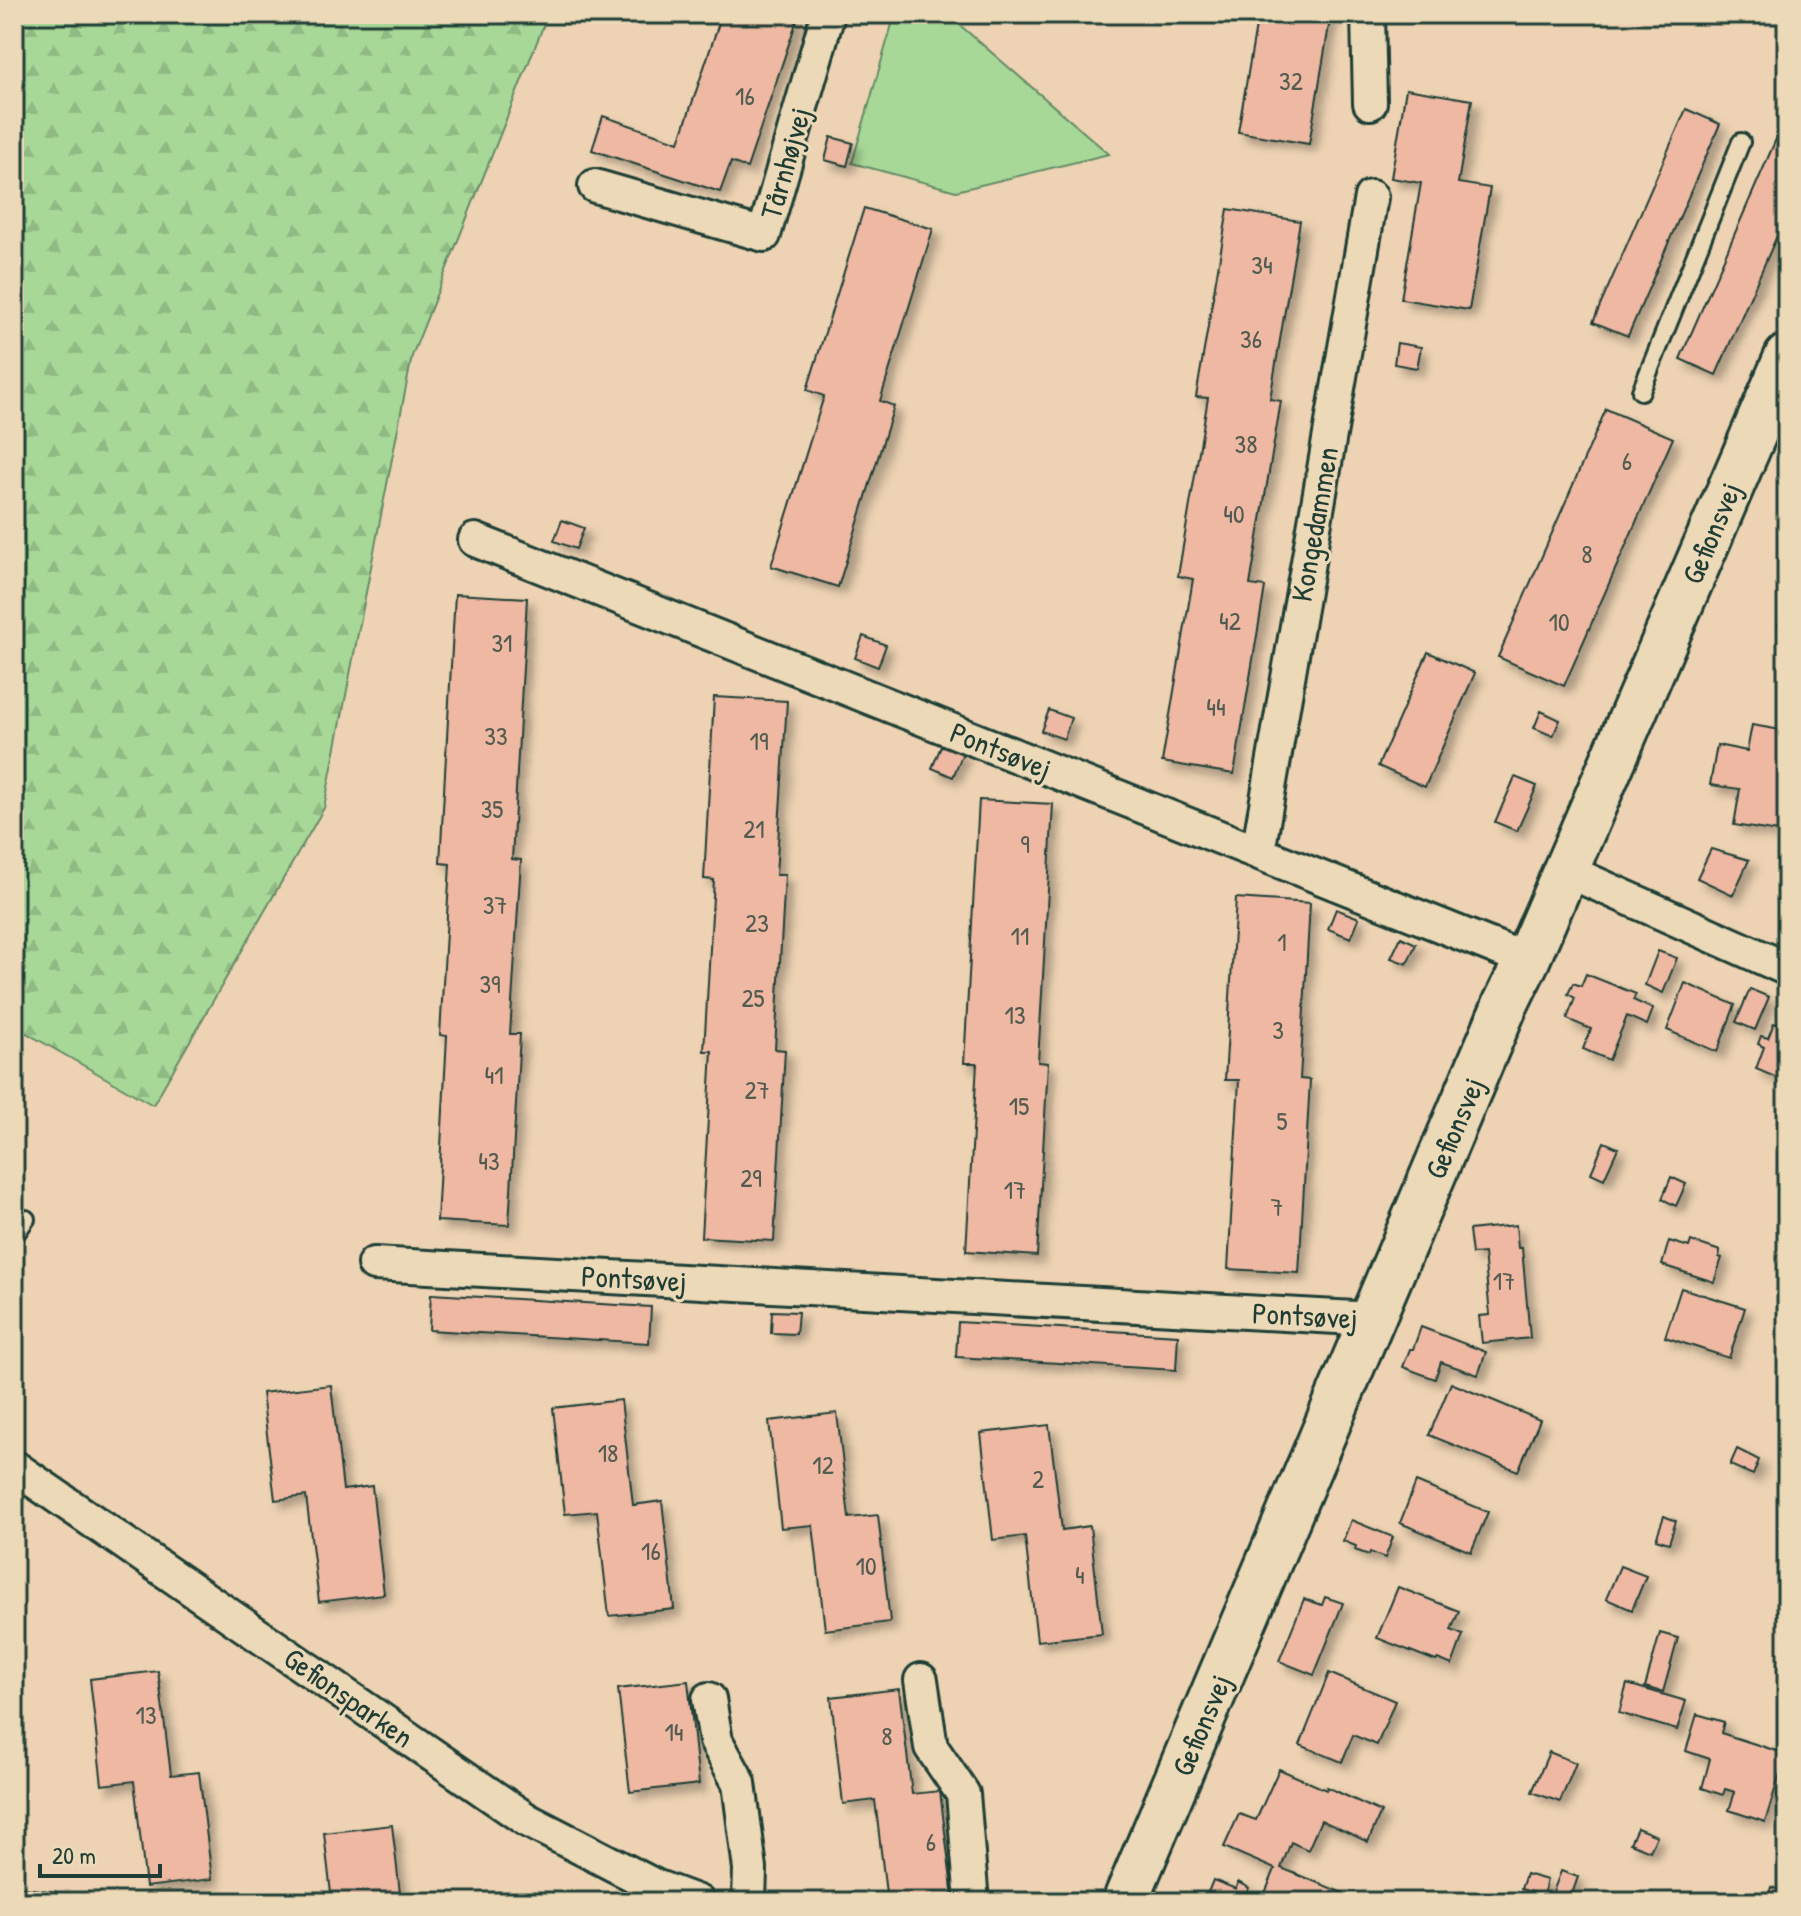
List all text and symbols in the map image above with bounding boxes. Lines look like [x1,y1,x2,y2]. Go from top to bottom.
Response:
house number: 32 [1279,63,1303,98]
house number: 16 [735,78,755,113]
street label: Tårnhøjvej [750,103,820,223]
house number: 34 [1251,247,1273,282]
house number: 36 [1240,321,1262,356]
house number: 38 [1235,426,1257,461]
house number: 6 [1622,443,1632,478]
street label: Kongedammen [1281,444,1347,604]
street label: Gefionsvej [1672,476,1750,590]
house number: 40 [1223,496,1245,531]
house number: 8 [1581,536,1593,571]
house number: 42 [1219,603,1241,638]
house number: 10 [1548,604,1570,639]
house number: 31 [491,625,513,660]
house number: 44 [1206,689,1226,724]
street label: Pontsøvej [945,712,1057,788]
house number: 33 [484,718,508,753]
house number: 19 [750,723,768,758]
house number: 35 [481,791,503,826]
house number: 21 [743,811,765,846]
house number: 9 [1020,826,1030,861]
house number: 37 [483,887,507,922]
house number: 23 [745,905,769,940]
house number: 11 [1011,918,1029,953]
house number: 1 [1277,924,1287,959]
house number: 39 [479,966,501,1001]
house number: 25 [741,980,765,1015]
house number: 13 [1004,997,1026,1032]
house number: 3 [1272,1012,1284,1047]
house number: 41 [484,1057,504,1092]
street label: Gefionsvej [1415,1071,1493,1185]
house number: 27 [744,1072,770,1107]
house number: 15 [1009,1088,1029,1123]
house number: 5 [1277,1103,1288,1138]
house number: 43 [478,1143,500,1178]
house number: 29 [740,1160,762,1195]
house number: 17 [1004,1172,1026,1207]
house number: 7 [1271,1189,1283,1224]
street label: Pontsøvej [580,1255,688,1301]
house number: 17 [1493,1263,1515,1298]
street label: Pontsøvej [1251,1292,1359,1338]
house number: 18 [598,1435,618,1470]
house number: 12 [812,1447,834,1482]
house number: 2 [1032,1461,1044,1496]
house number: 16 [641,1533,661,1568]
house number: 10 [855,1548,877,1583]
house number: 4 [1075,1557,1085,1592]
street label: Gefionsparken [276,1638,422,1756]
street label: Gefionsvej [1162,1668,1240,1782]
house number: 13 [135,1697,157,1732]
house number: 14 [664,1714,684,1749]
house number: 8 [881,1718,893,1753]
house number: 6 [926,1824,936,1859]
scale bar [40,1828,160,1878]
text: 20 m [52,1839,96,1871]

